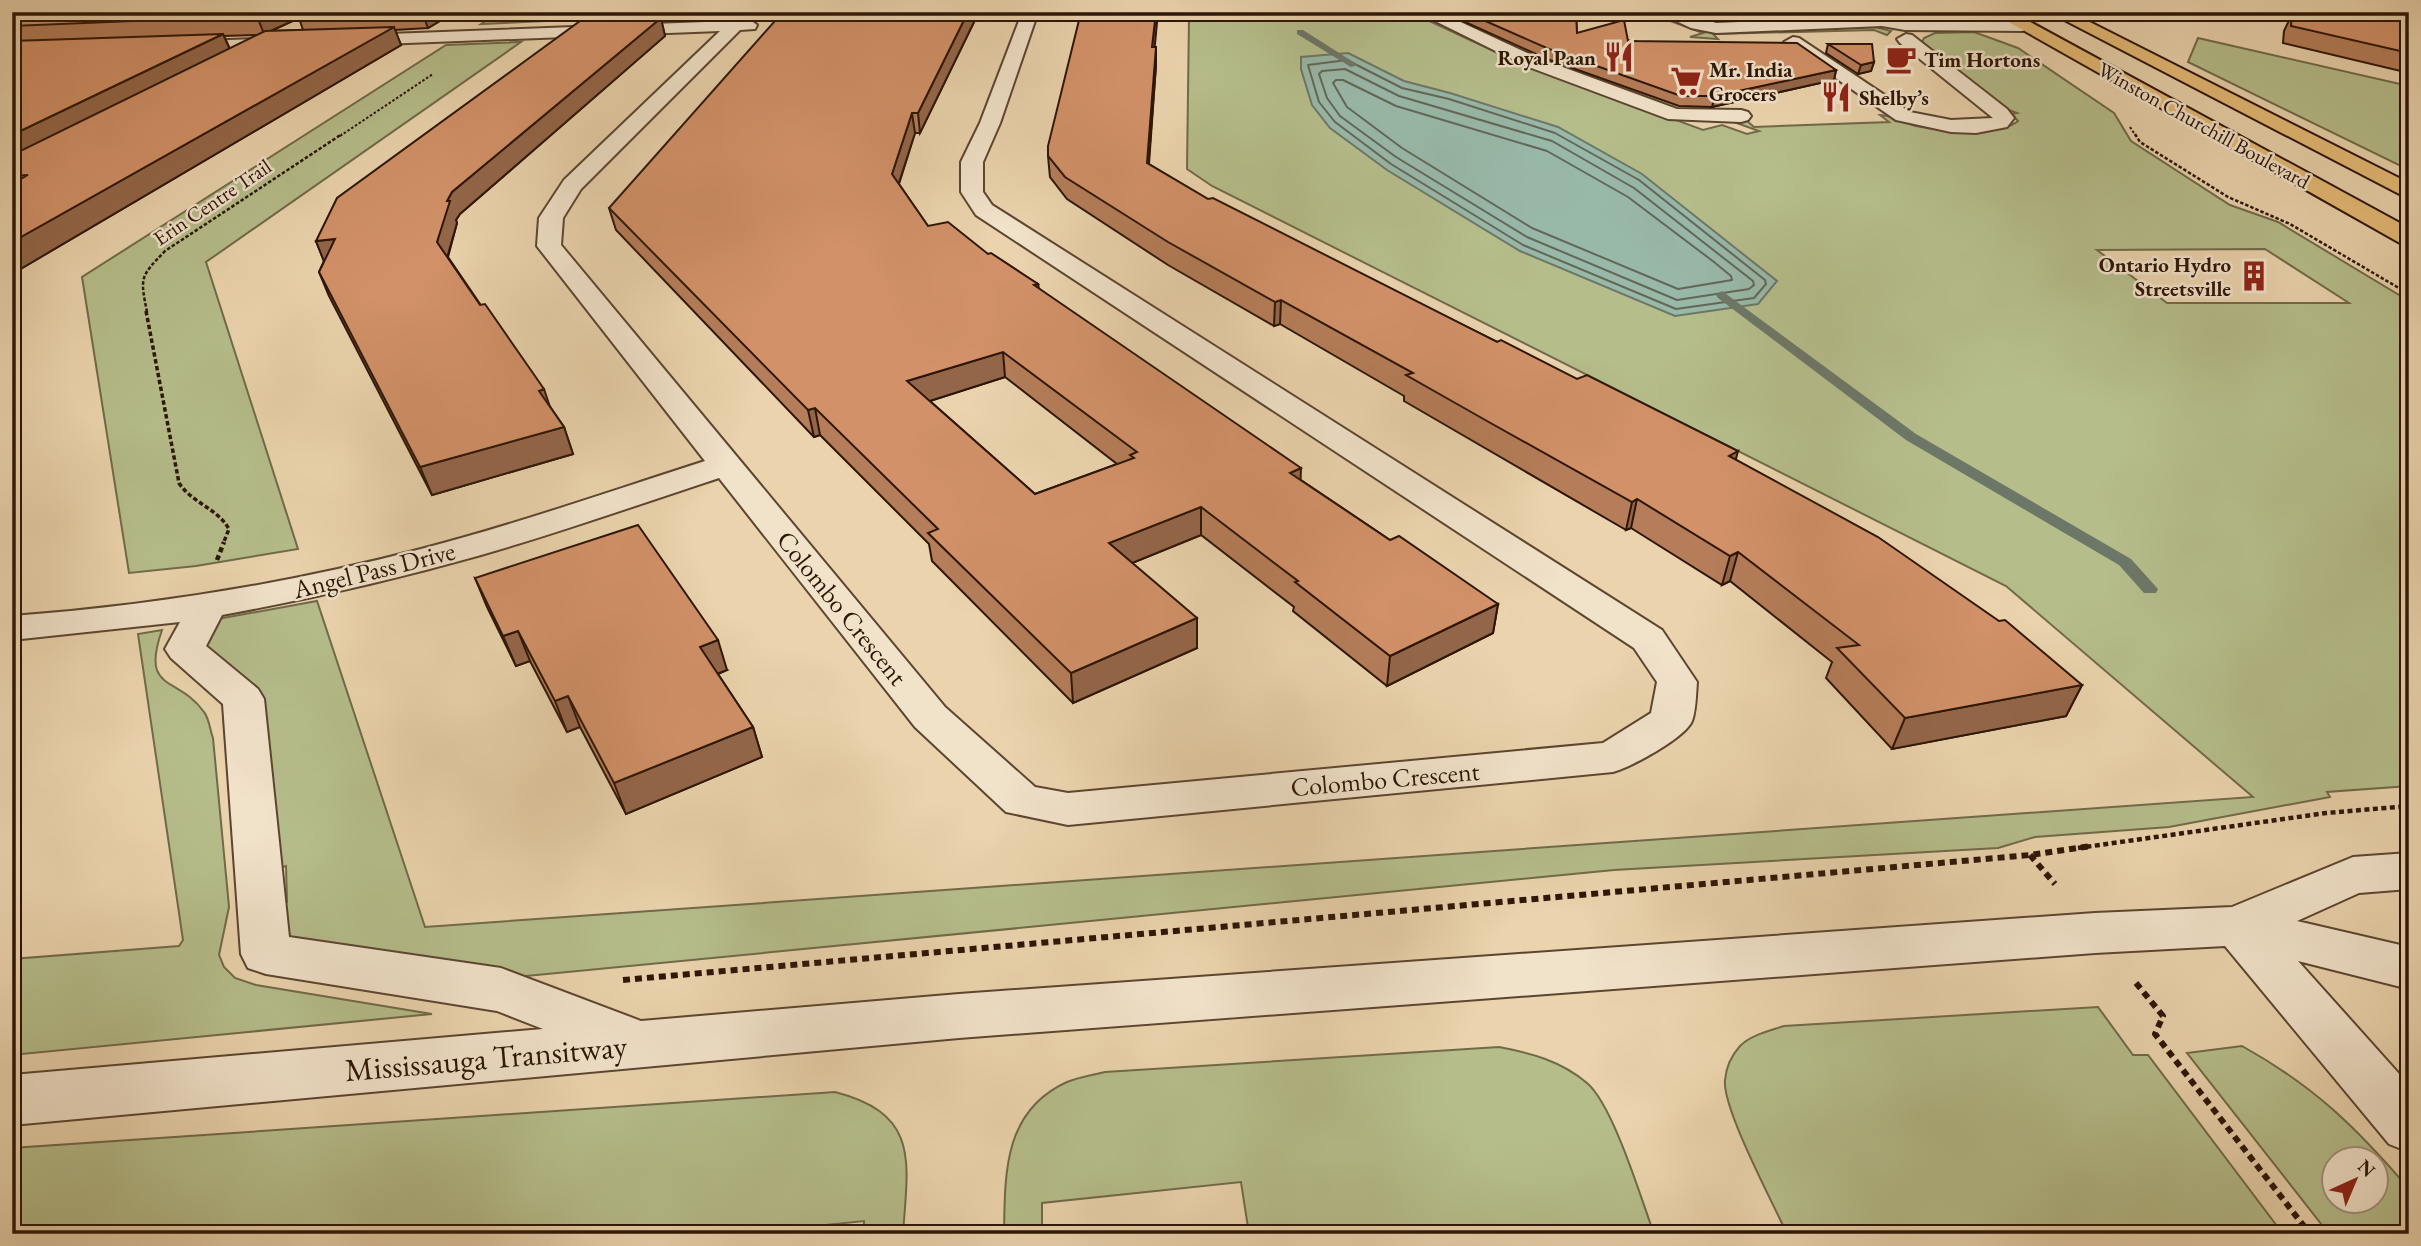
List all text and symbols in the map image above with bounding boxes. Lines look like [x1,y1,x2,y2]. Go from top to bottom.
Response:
restaurant icon: Royal Paan [1602,40,1636,74]
cafe icon: Tim Hortons [1884,42,1918,76]
place label: Royal Paan [1498,44,1596,71]
place label: Tim Hortons [1924,46,2040,73]
street label: Winston Churchill Boulevard [2093,55,2315,195]
place label: Mr. India Grocers [1709,56,1793,107]
supermarket icon: Mr. India Grocers [1669,64,1703,98]
restaurant icon: Shelby’s [1819,80,1853,114]
place label: Shelby’s [1859,84,1929,111]
street label: Erin Centre Trail [148,152,276,252]
place label: Ontario Hydro Streetsville [2099,251,2231,302]
building icon: Ontario Hydro Streetsville [2237,259,2271,293]
street label: Colombo Crescent [769,524,915,692]
street label: Angel Pass Drive [289,533,458,607]
street label: Colombo Crescent [1289,754,1481,804]
street label: Mississauga Transitway [343,1025,630,1091]
north arrow [2320,1144,2390,1214]
text: N [2352,1154,2381,1183]

